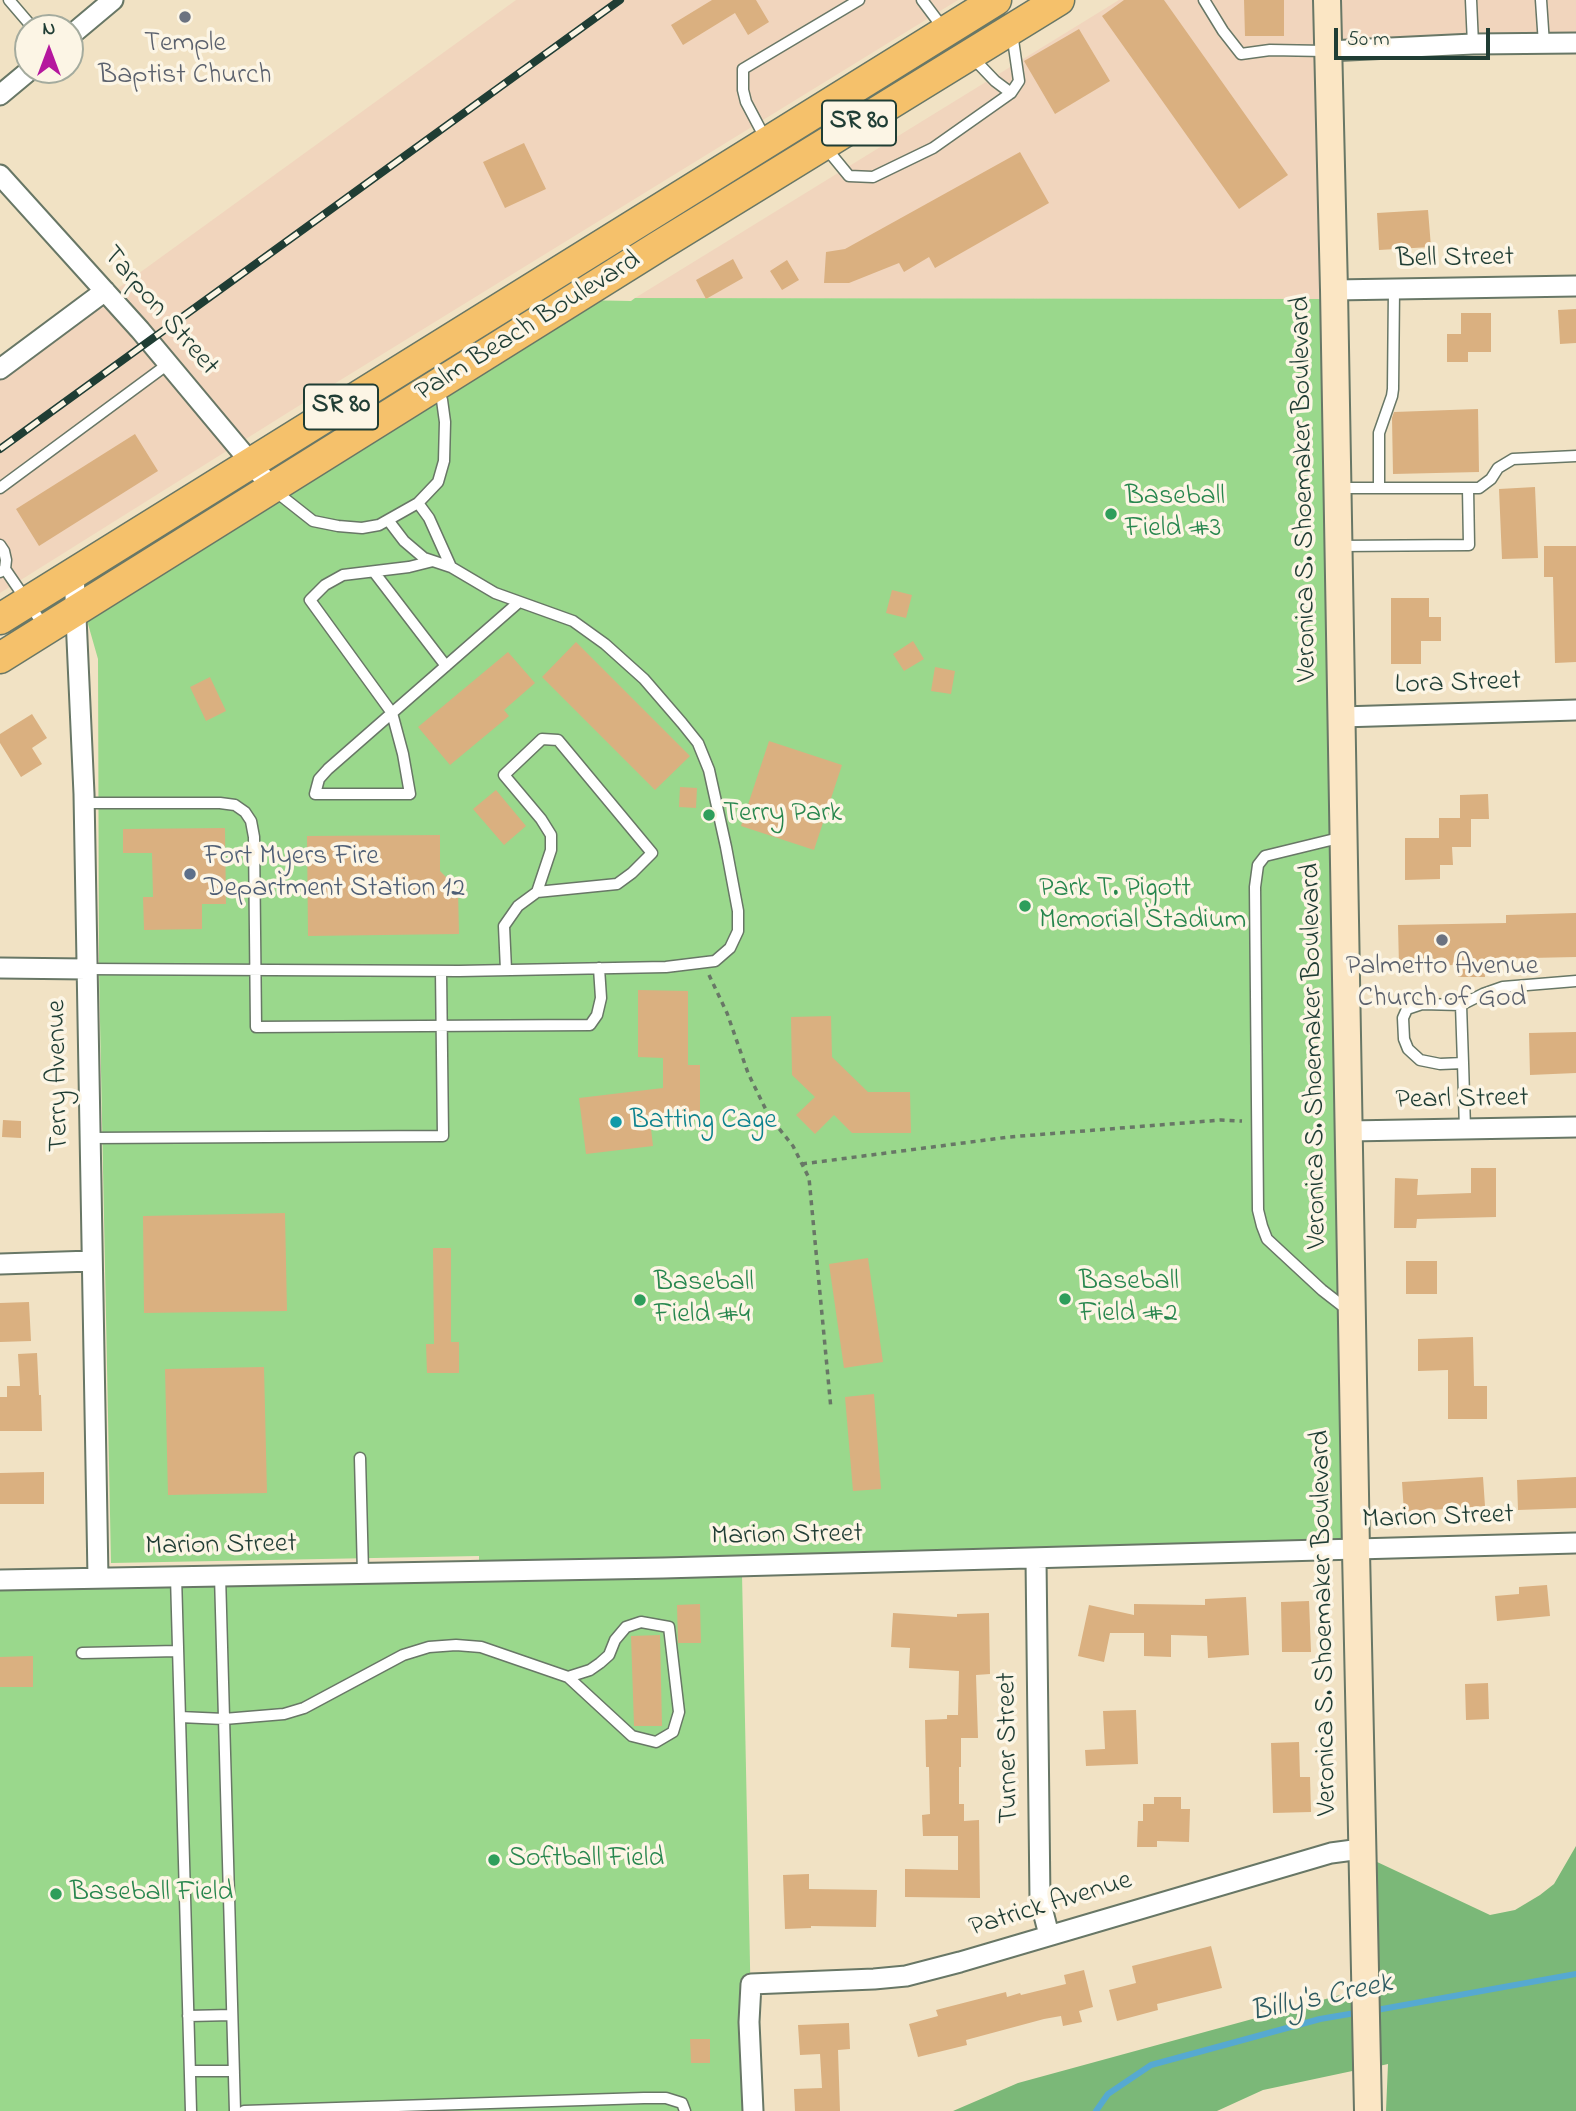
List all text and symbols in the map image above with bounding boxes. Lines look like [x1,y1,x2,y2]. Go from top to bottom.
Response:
marker: Temple Baptist Church [177,9,193,25]
north arrow [14,14,84,84]
scale bar [1338,14,1494,58]
text: N [43,16,55,43]
text: 50 m [1347,25,1390,55]
place label: Temple Baptist Church [98,28,272,94]
road number: SR 80 [822,100,896,146]
street label: Tarpon Street [94,240,224,384]
street label: Bell Street [1396,242,1514,278]
street label: Palm Beach Boulevard [410,245,648,411]
street label: Veronica S. Shoemaker Boulevard [1286,296,1326,682]
road number: SR 80 [304,384,378,430]
place label: Baseball Field #3 [1125,481,1225,547]
marker: Baseball Field #3 [1103,506,1119,522]
street label: Lora Street [1394,666,1522,704]
place label: Terry Park [723,798,842,832]
marker: Terry Park [701,807,717,823]
place label: Fort Myers Fire Department Station 12 [204,841,465,907]
street label: Veronica S. Shoemaker Boulevard [1296,863,1336,1249]
marker: Fort Myers Fire Department Station 12 [182,866,198,882]
place label: Park T. Pigott Memorial Stadium [1039,873,1246,939]
marker: Park T. Pigott Memorial Stadium [1017,898,1033,914]
marker: Palmetto Avenue Church of God [1434,932,1450,948]
place label: Palmetto Avenue Church of God [1346,951,1538,1017]
street label: Terry Avenue [42,1000,78,1152]
street label: Pearl Street [1395,1083,1529,1119]
place label: Batting Cage [630,1105,777,1139]
marker: Batting Cage [608,1114,624,1130]
place label: Baseball Field #2 [1079,1266,1179,1332]
place label: Baseball Field #4 [654,1267,754,1333]
marker: Baseball Field #2 [1057,1291,1073,1307]
marker: Baseball Field #4 [632,1292,648,1308]
street label: Veronica S. Shoemaker Boulevard [1306,1430,1346,1816]
street label: Marion Street [1362,1500,1514,1538]
street label: Marion Street [711,1519,863,1555]
street label: Marion Street [145,1529,297,1565]
street label: Turner Street [992,1672,1028,1824]
place label: Softball Field [508,1843,664,1877]
marker: Softball Field [486,1852,502,1868]
street label: Patrick Avenue [966,1865,1136,1947]
place label: Baseball Field [70,1877,233,1911]
marker: Baseball Field [48,1886,64,1902]
water label: Billy's Creek [1248,1967,1396,2033]

